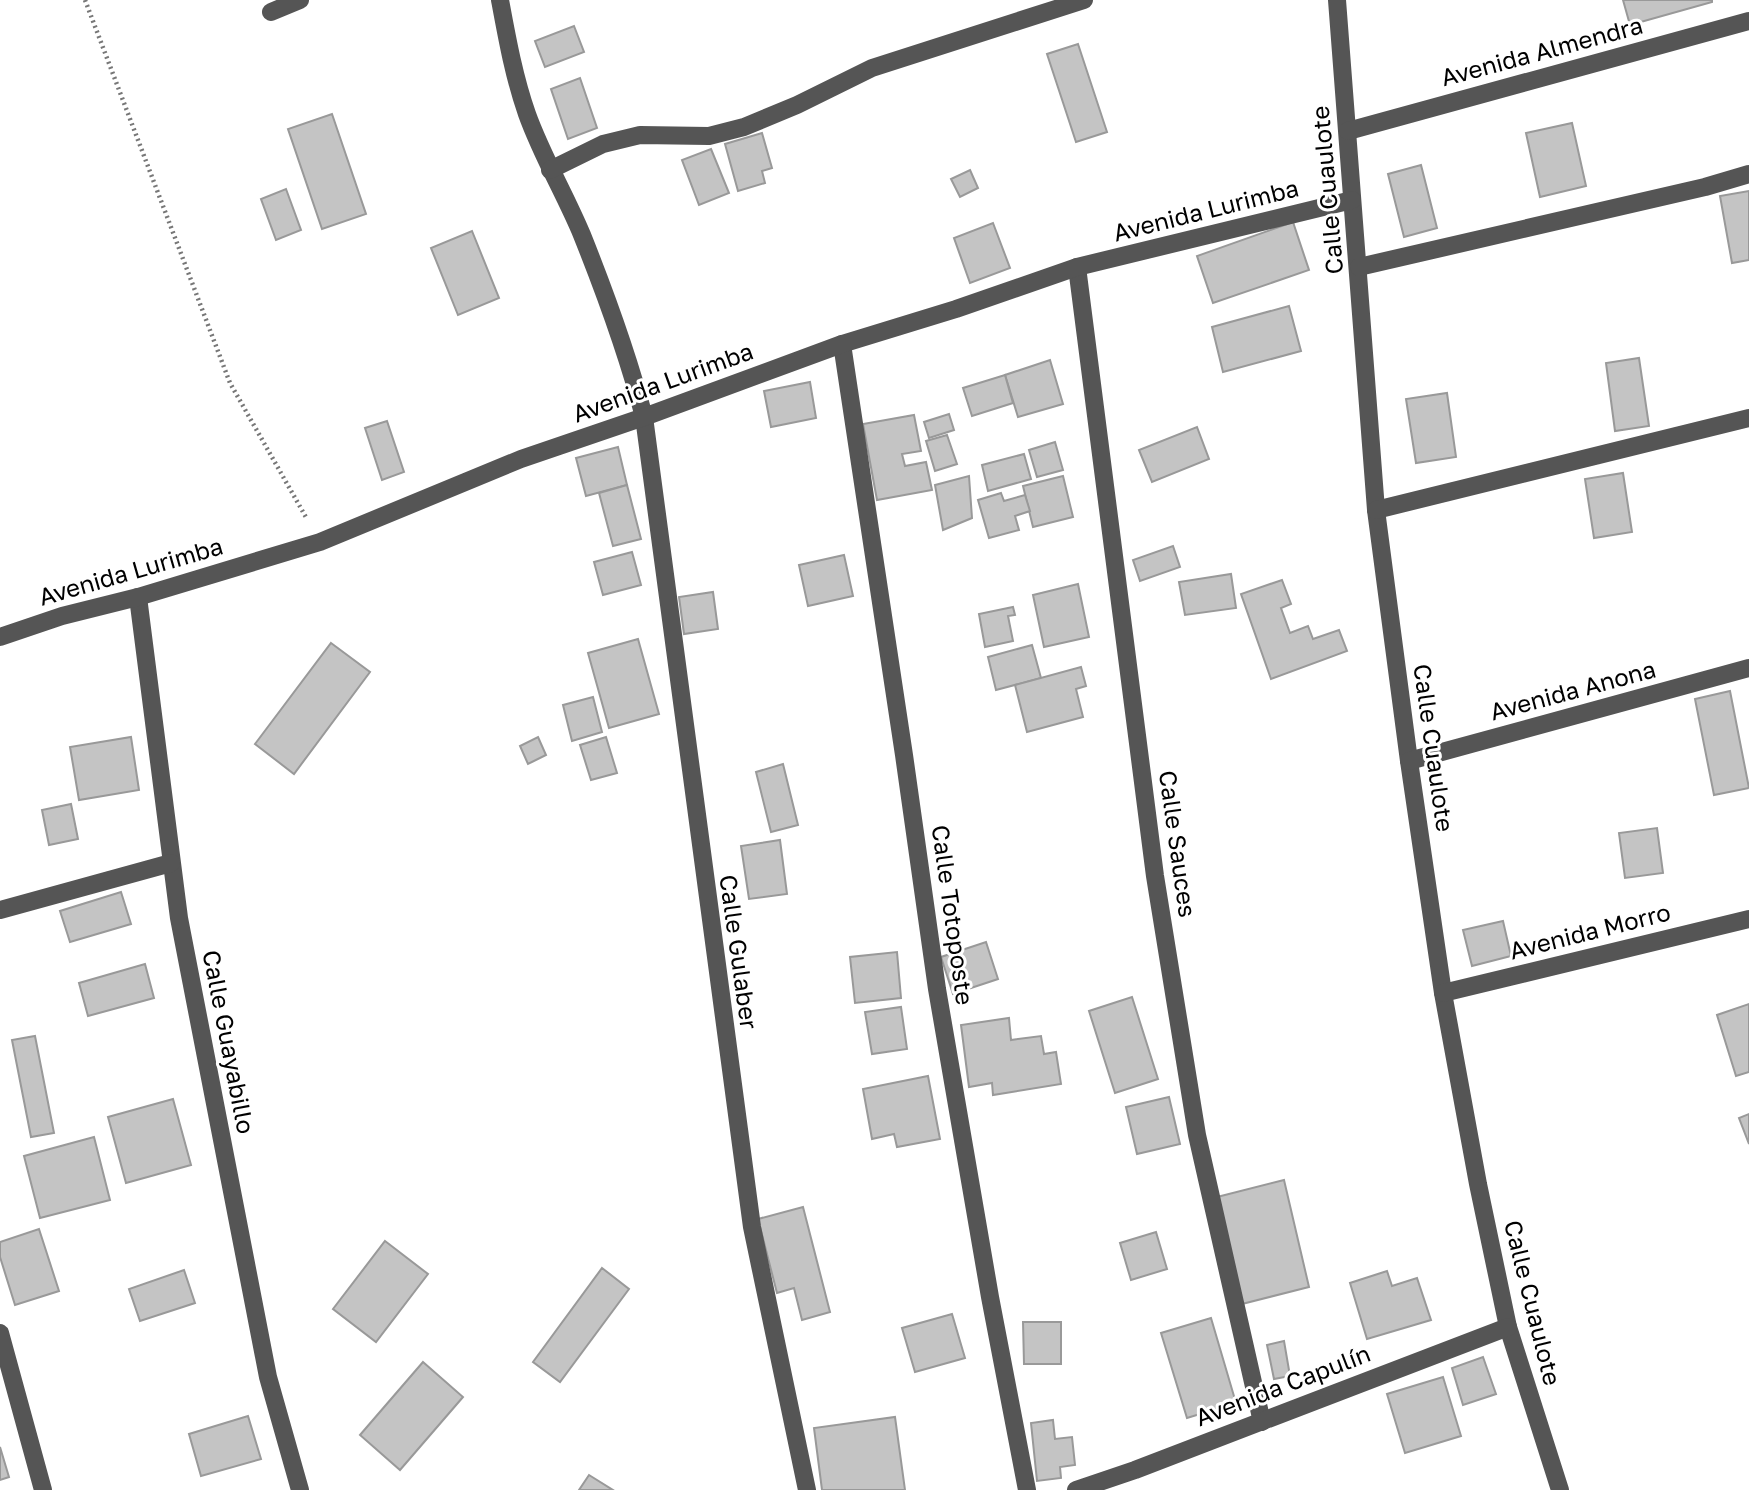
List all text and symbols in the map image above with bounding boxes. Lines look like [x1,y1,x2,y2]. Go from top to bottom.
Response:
street label: Avenida Almendra [1438,10,1646,91]
street label: Calle Cuaulote [1305,105,1348,276]
street label: Avenida Lurimba [1110,172,1301,247]
street label: Avenida Lurimba [568,335,757,428]
street label: Avenida Lurimba [35,530,226,611]
street label: Avenida Anona [1486,653,1659,726]
street label: Calle Cuaulote [1408,662,1461,834]
street label: Calle Sauces [1154,768,1203,919]
street label: Calle Totoposte [926,823,980,1007]
street label: Calle Gulaber [714,873,765,1031]
street label: Avenida Morro [1506,897,1673,965]
street label: Calle Guayabillo [197,947,261,1136]
street label: Calle Cuaulote [1499,1217,1568,1388]
street label: Avenida Capulín [1191,1338,1374,1431]

